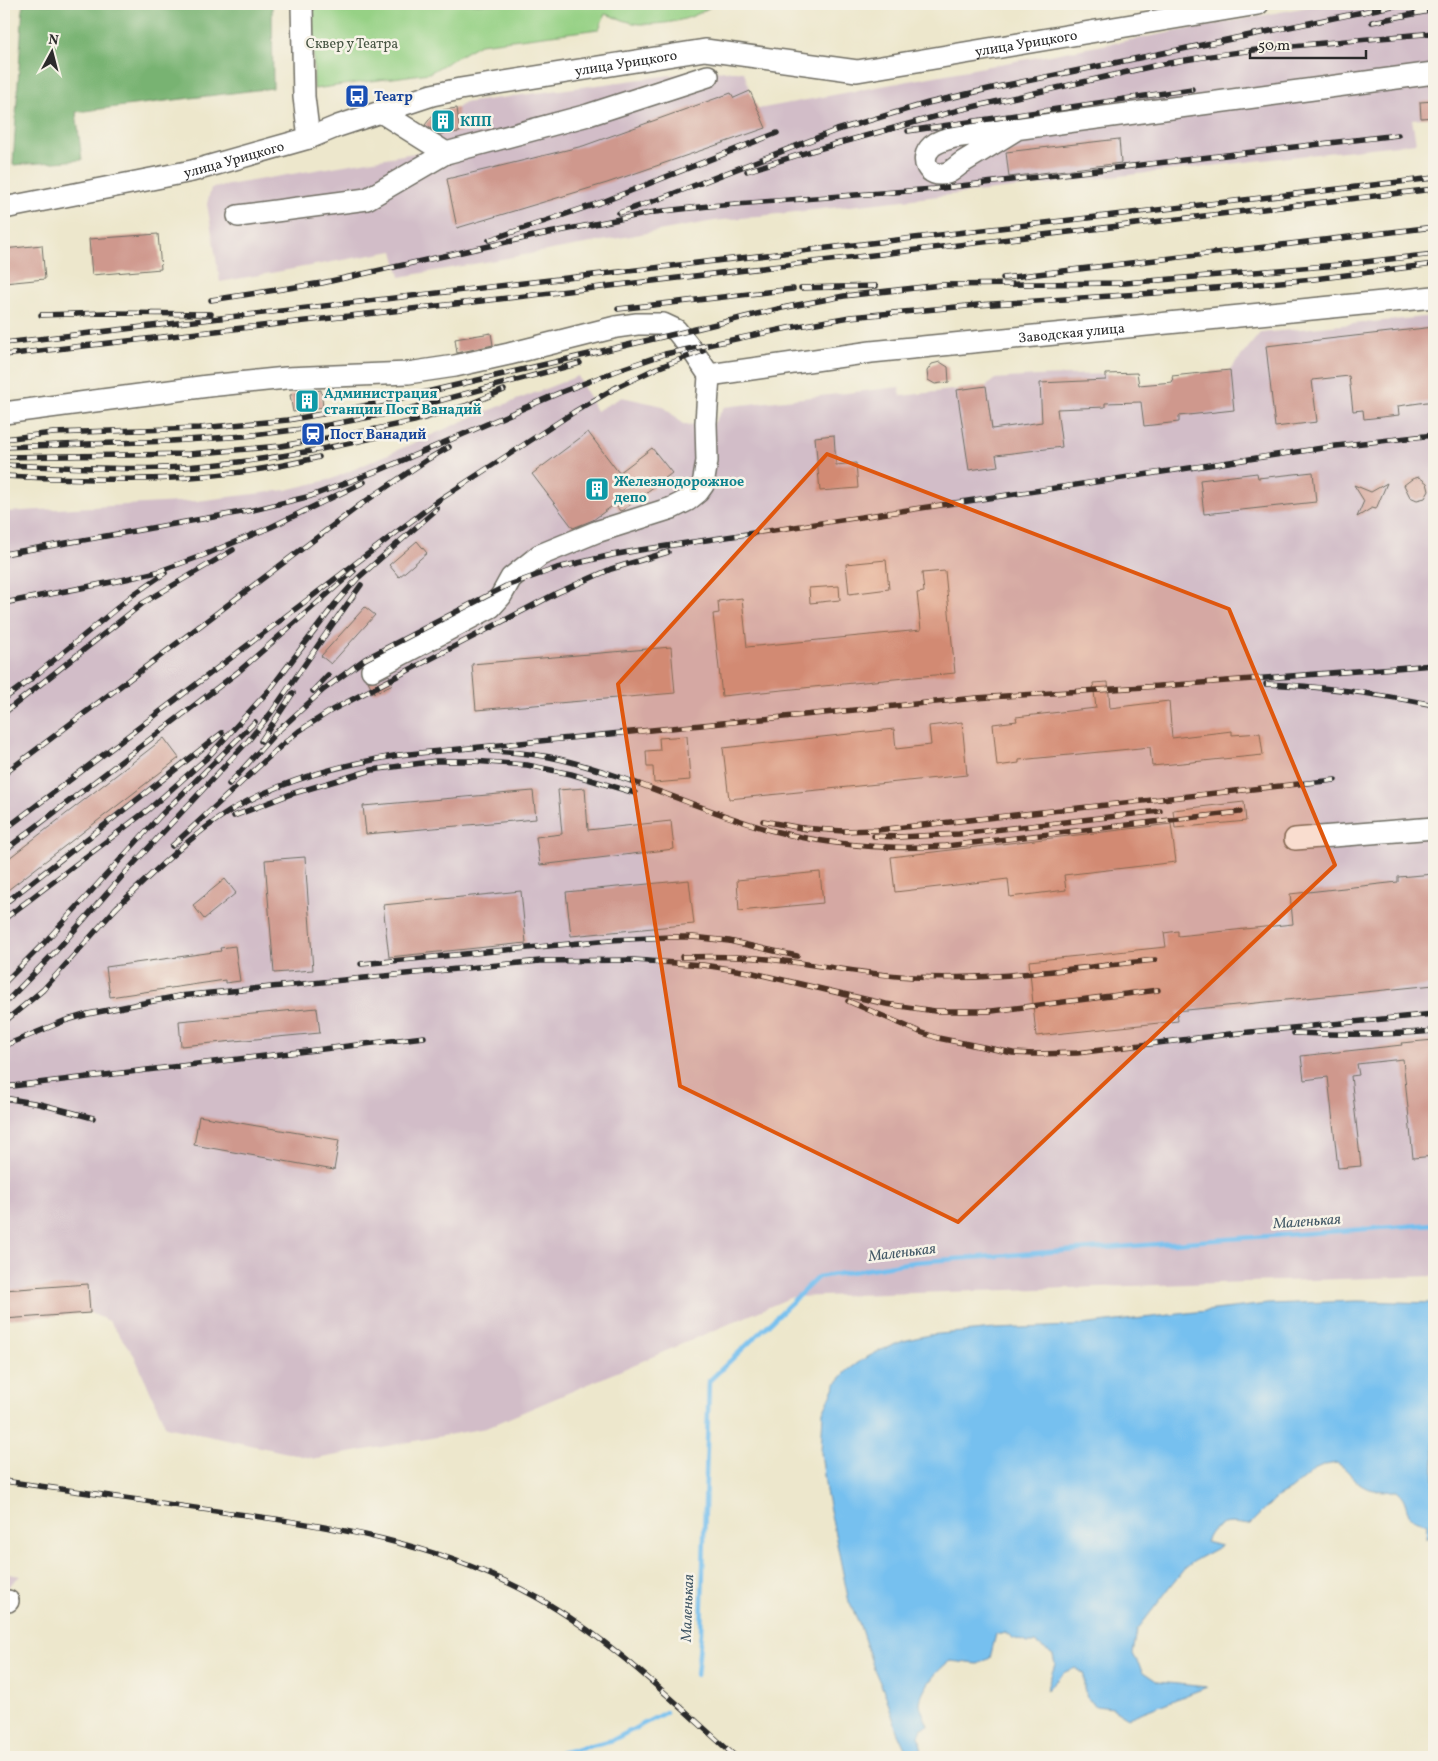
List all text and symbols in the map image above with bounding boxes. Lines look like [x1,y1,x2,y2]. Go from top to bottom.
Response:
street label: улица Урицкого [974,26,1079,62]
north arrow [28,28,78,78]
scale bar [1250,28,1367,60]
text: N [47,31,60,51]
park label: Сквер у Театра [306,35,398,54]
text: 50 m [1258,36,1290,57]
street label: улица Урицкого [573,47,679,82]
bus stop icon: Театр [344,83,370,109]
place label: Театр [374,88,413,107]
building icon: КПП [430,108,456,134]
place label: КПП [460,113,492,132]
street label: улица Урицкого [182,137,286,183]
street label: Заводская улица [1017,319,1126,349]
place label: Администрация станции Пост Ванадий [324,385,482,420]
building icon: Администрация станции Пост Ванадий [294,388,320,414]
station icon: Пост Ванадий [300,421,326,447]
place label: Пост Ванадий [330,426,426,445]
place label: Железнодорожное депо [614,473,744,508]
building icon: Железнодорожное депо [584,476,610,502]
water label: Маленькая [1272,1210,1342,1235]
water label: Маленькая [866,1239,937,1268]
water label: Маленькая [677,1574,700,1643]

